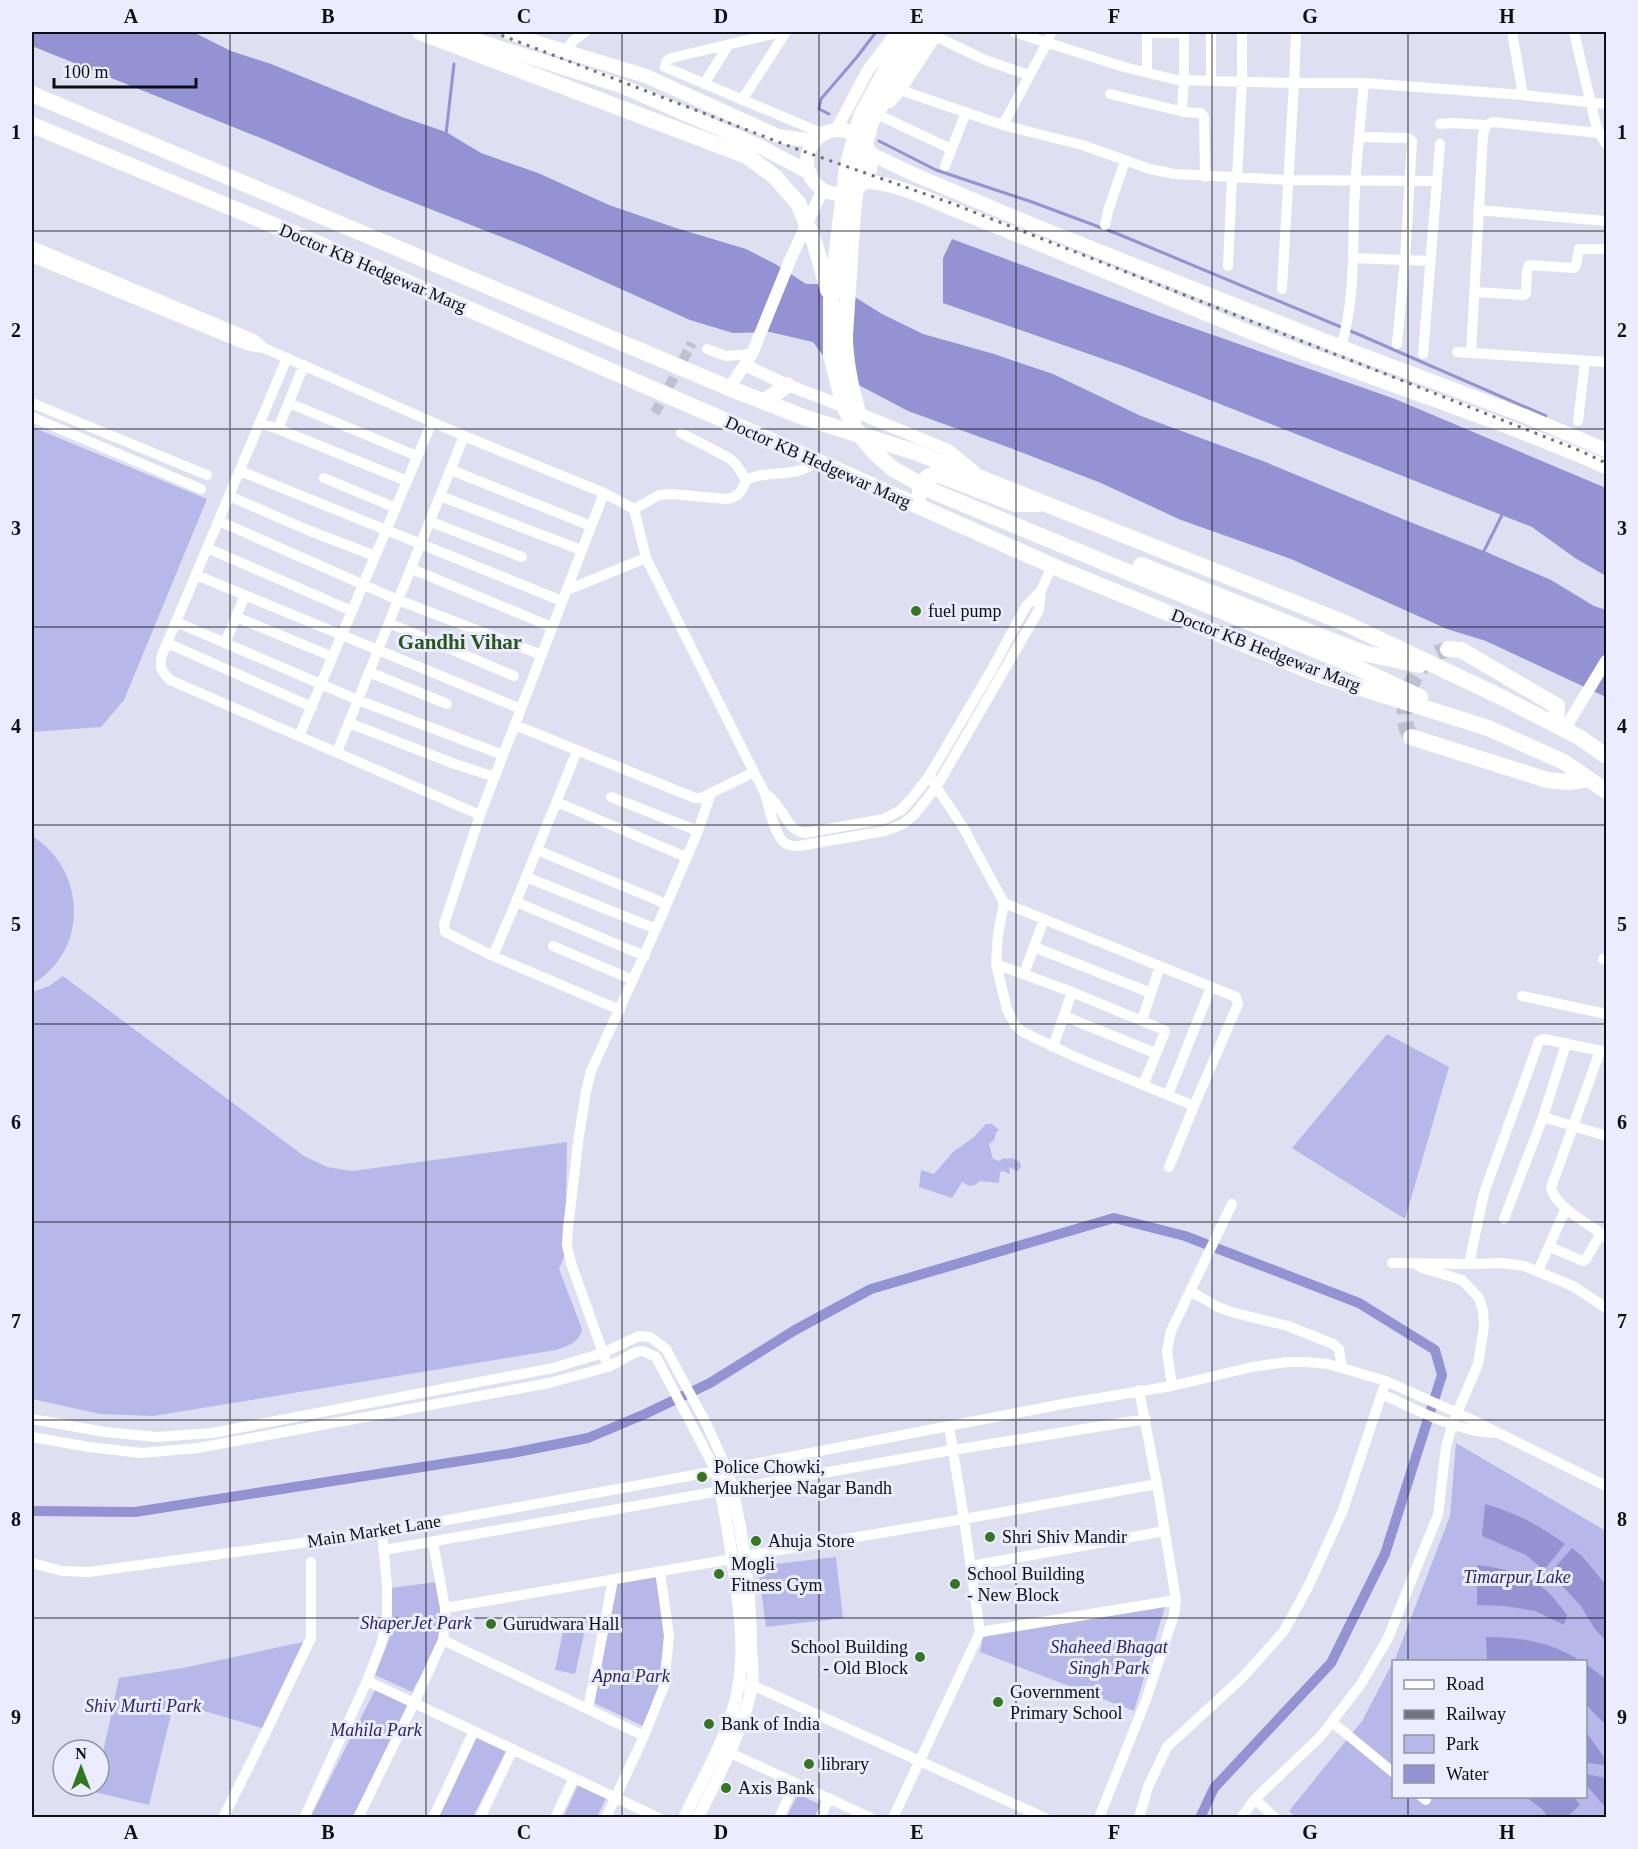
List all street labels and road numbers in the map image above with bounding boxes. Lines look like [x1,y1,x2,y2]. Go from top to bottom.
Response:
street label: Doctor KB Hedgewar Marg [277,220,469,316]
street label: Doctor KB Hedgewar Marg [722,412,914,512]
street label: Doctor KB Hedgewar Marg [1169,605,1363,695]
street label: Main Market Lane [306,1511,442,1551]

